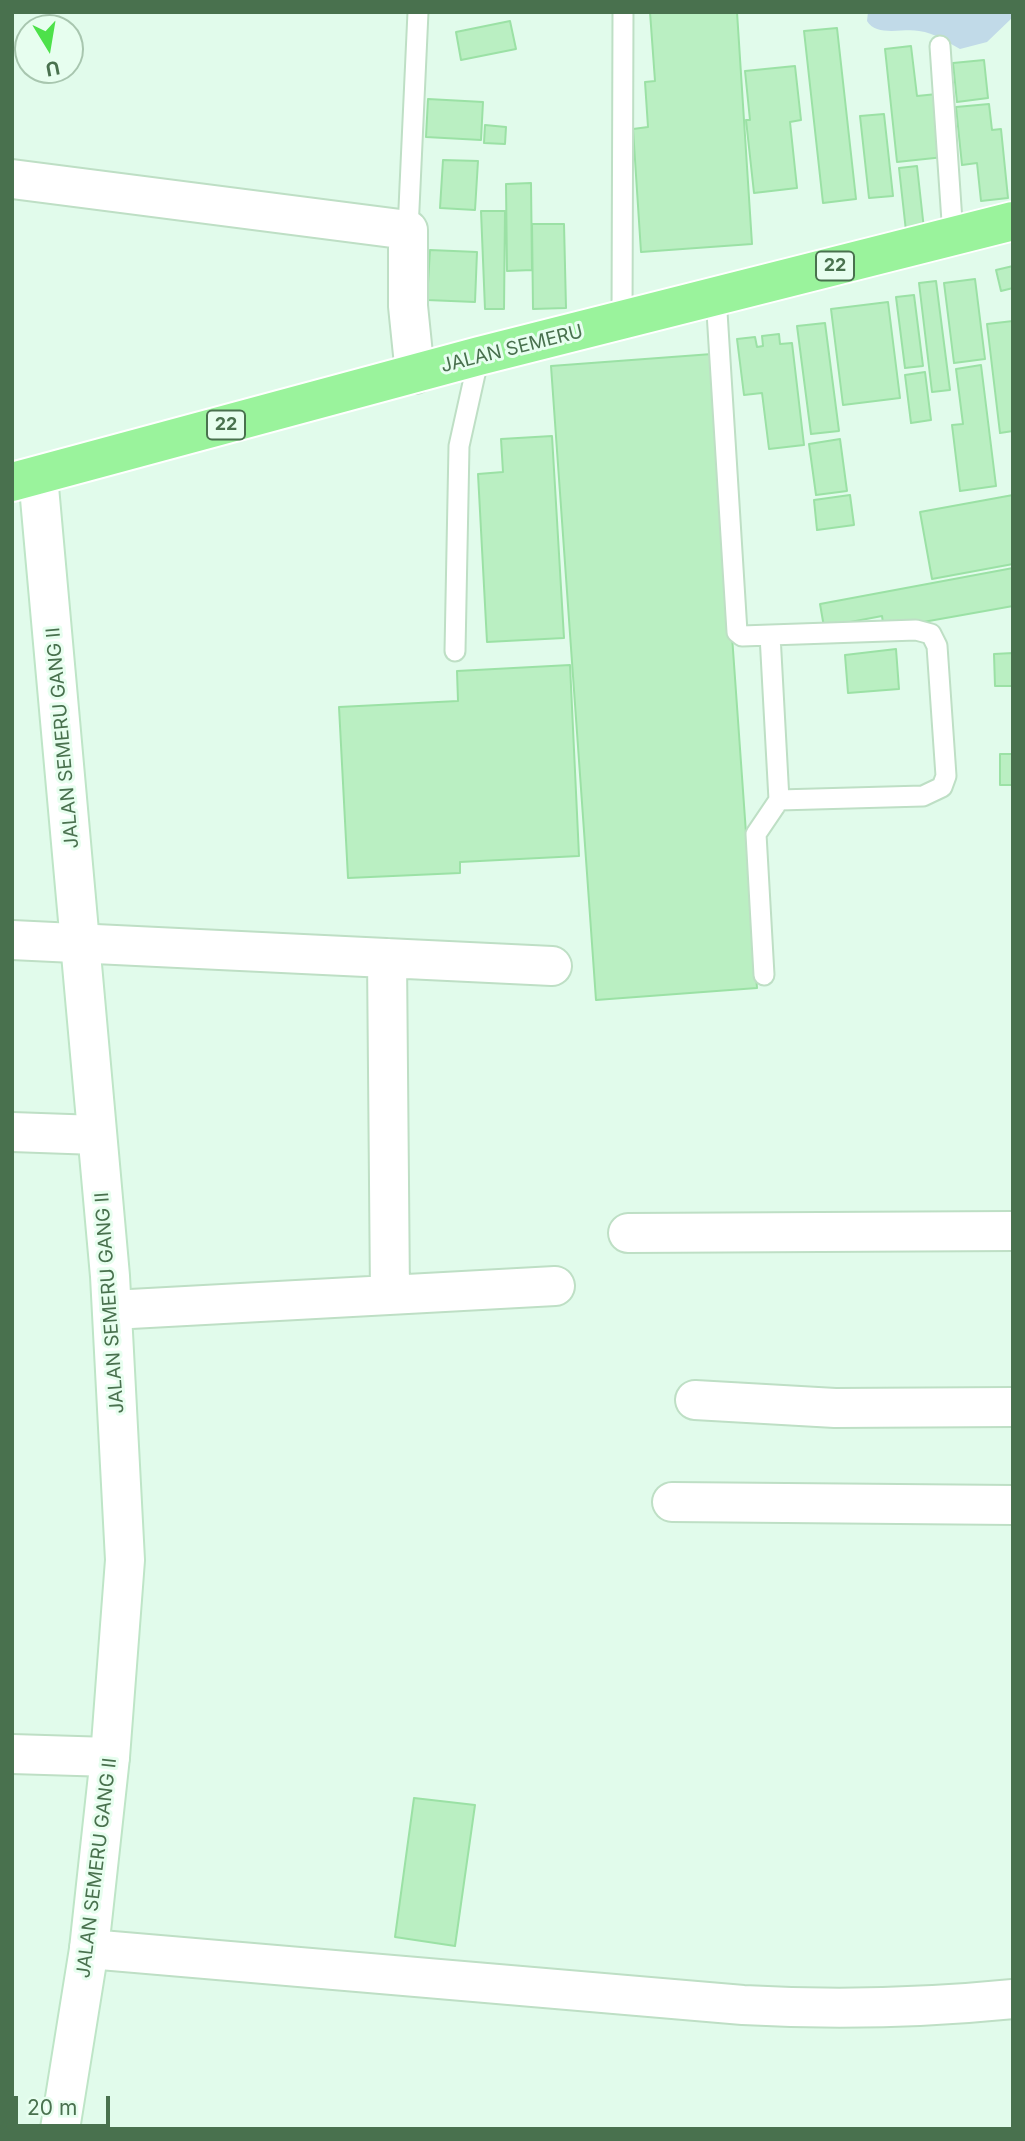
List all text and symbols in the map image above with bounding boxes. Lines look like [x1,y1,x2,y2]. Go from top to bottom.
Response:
north arrow [14,14,84,84]
text: U [44,56,62,81]
road number: 22 [816,252,854,280]
street label: JALAN SEMERU [439,320,585,378]
road number: 22 [207,410,245,440]
street label: JALAN SEMERU GANG II [42,626,84,850]
street label: JALAN SEMERU GANG II [91,1192,129,1414]
street label: JALAN SEMERU GANG II [72,1756,122,1980]
scale bar [18,2082,114,2126]
text: 20 m [27,2095,77,2120]

